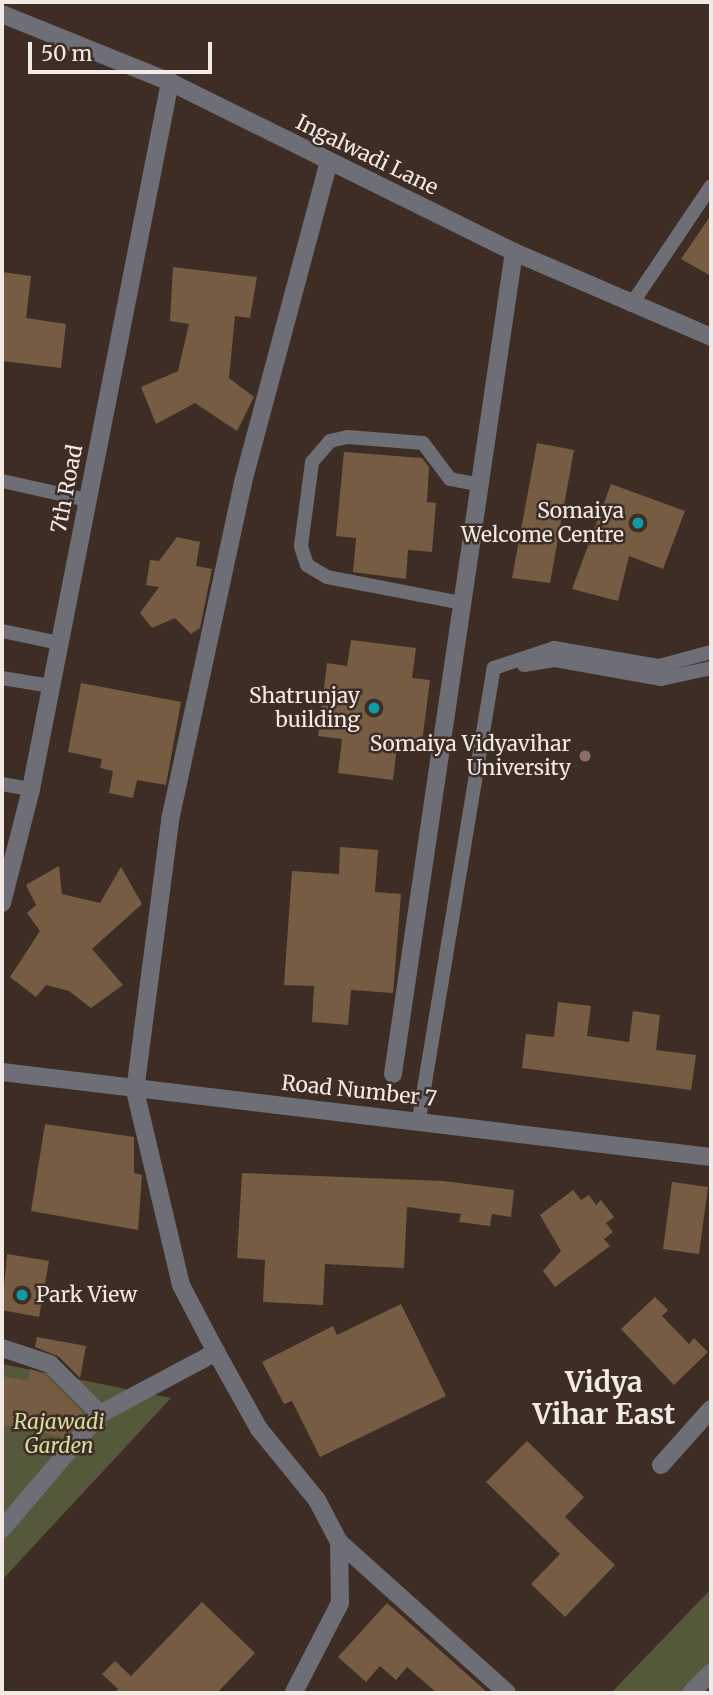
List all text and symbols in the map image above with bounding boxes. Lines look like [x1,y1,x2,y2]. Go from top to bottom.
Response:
scale bar [32,28,215,72]
text: 50 m [41,40,92,67]
street label: Ingalwadi Lane [292,110,442,200]
street label: 7th Road [46,443,88,535]
place label: Somaiya Welcome Centre [461,498,624,548]
marker: Somaiya Welcome Centre [630,515,646,531]
place label: Shatrunjay building [249,683,360,733]
marker: Shatrunjay building [366,700,382,716]
place label: Somaiya Vidyavihar University [370,731,571,781]
marker: Somaiya Vidyavihar University [577,748,593,764]
street label: Road Number 7 [280,1070,438,1112]
place label: Park View [36,1282,137,1308]
marker: Park View [14,1287,30,1303]
district label: Vidya Vihar East [533,1365,675,1431]
park label: Rajawadi Garden [14,1409,104,1459]

